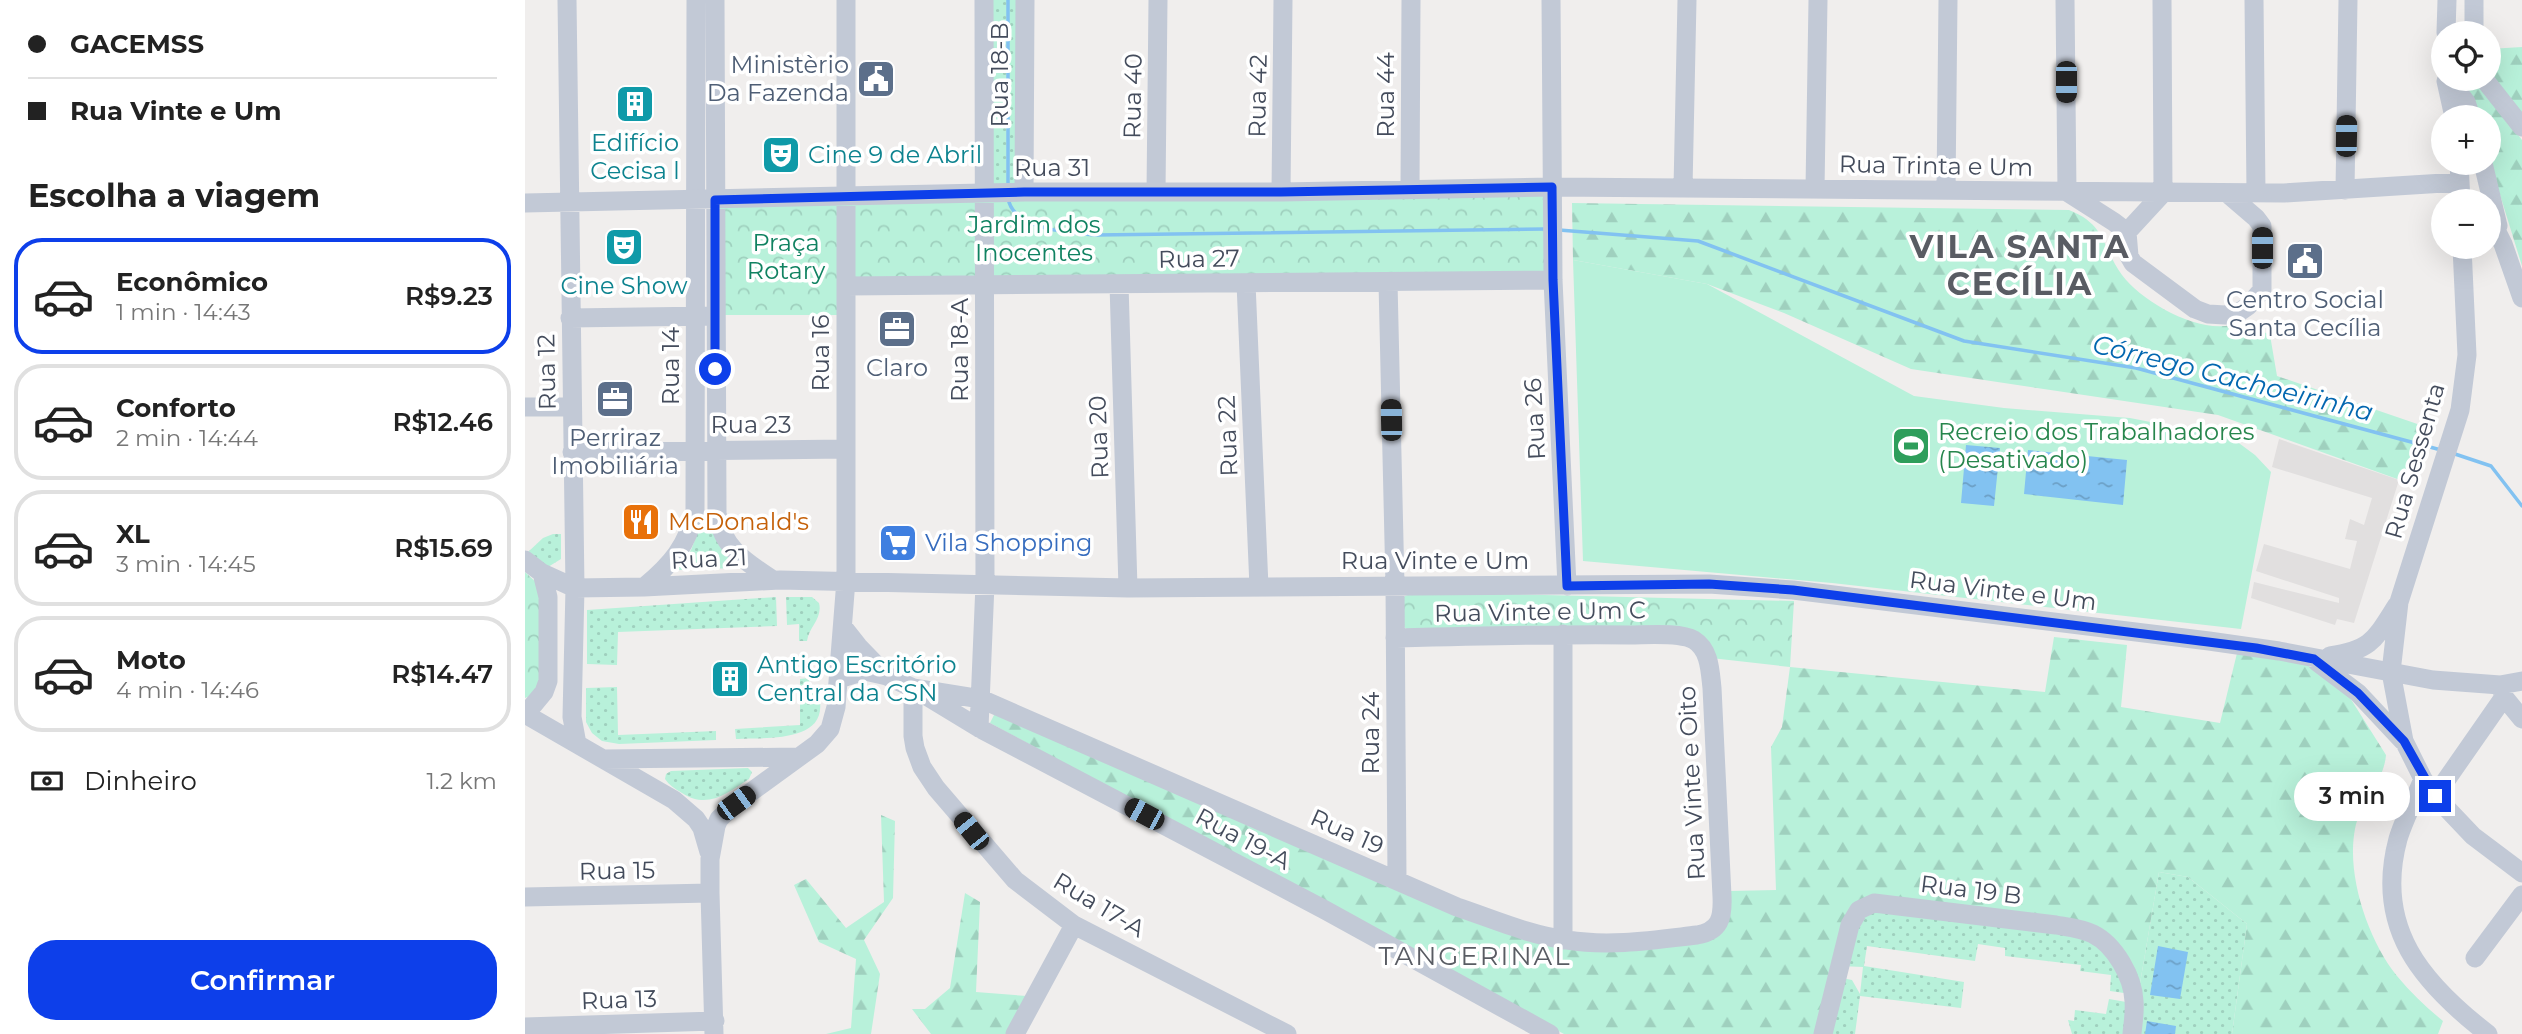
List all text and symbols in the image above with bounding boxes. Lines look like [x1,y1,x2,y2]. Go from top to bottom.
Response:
map controls [2431,21,2501,259]
button: locate [2431,21,2501,91]
street label: Rua 18-B [985,22,1014,128]
text: GACEMSS [70,28,204,60]
place label: Ministèrio Da Fazenda [707,50,849,107]
street label: Rua 44 [1371,52,1400,138]
street label: Rua 40 [1117,53,1148,139]
street label: Rua 42 [1242,54,1273,138]
public building icon: Ministèrio Da Fazenda [855,58,897,100]
car [2056,61,2077,103]
building icon: Edifício Cecisa l [614,83,656,125]
text: Rua Vinte e Um [70,95,282,127]
button: + [2431,105,2501,175]
car [2336,115,2357,157]
place label: Edifício Cecisa l [590,128,680,185]
theatre icon: Cine 9 de Abril [760,134,802,176]
place label: Cine 9 de Abril [808,140,982,169]
street label: Rua Trinta e Um [1839,149,2033,182]
street label: Rua 31 [1014,153,1090,182]
text: Escolha a viagem [28,176,320,215]
button: − [2431,189,2501,259]
park label: Jardim dos Inocentes [966,210,1101,267]
theatre icon: Cine Show [603,226,645,268]
district label: VILA SANTA CECÍLIA [1909,227,2130,303]
car [2252,227,2273,269]
park label: Praça Rotary [747,228,825,285]
public building icon: Centro Social Santa Cecília [2284,240,2326,282]
street label: Rua 27 [1158,243,1240,274]
icon: car [32,265,95,328]
text: Econômico [116,266,268,298]
place label: Cine Show [560,271,688,300]
text: R$9.23 [405,280,493,312]
place label: Centro Social Santa Cecília [2226,285,2384,342]
street label: Rua 18-A [945,297,974,402]
text: 1 min · 14:43 [116,298,251,326]
office icon: Claro [876,308,918,350]
street label: Rua 16 [806,314,835,392]
street label: Rua 14 [656,327,685,405]
water label: Córrego Cachoeirinha [2089,328,2377,428]
street label: Rua 12 [531,334,562,410]
route start [699,353,731,385]
place label: Claro [866,353,928,382]
street label: Rua 26 [1518,377,1551,461]
office icon: Perriraz Imobiliária [594,378,636,420]
street label: Rua Sessenta [2378,380,2451,542]
icon: car [32,391,95,454]
text: Conforto [116,392,236,424]
street label: Rua 20 [1083,395,1114,479]
street label: Rua 22 [1212,395,1243,477]
car [1381,399,1402,441]
text: R$12.46 [392,406,493,438]
street label: Rua 23 [710,410,792,439]
place label: Recreio dos Trabalhadores (Desativado) [1938,417,2255,474]
place label: Perriraz Imobiliária [551,423,679,480]
text: 2 min · 14:44 [116,424,258,452]
sports icon: Recreio dos Trabalhadores (Desativado) [1890,425,1932,467]
restaurant icon: McDonald's [620,501,662,543]
place label: McDonald's [668,507,809,536]
icon: car [32,517,95,580]
text: XL [116,518,150,550]
supermarket icon: Vila Shopping [877,522,919,564]
place label: Vila Shopping [925,528,1092,557]
text: R$15.69 [394,532,493,564]
street label: Rua 21 [670,542,748,575]
street label: Rua Vinte e Um [1341,546,1529,575]
text: 3 min · 14:45 [116,550,256,578]
street label: Rua Vinte e Um [1908,565,2098,616]
street label: Rua Vinte e Um C [1434,595,1646,628]
icon: car [32,643,95,706]
text: Moto [116,644,186,676]
place label: Antigo Escritório Central da CSN [757,650,956,707]
text: R$14.47 [391,658,493,690]
building icon: Antigo Escritório Central da CSN [709,658,751,700]
text: 4 min · 14:46 [116,676,259,704]
street label: Rua Vinte e Oito [1672,685,1711,881]
street label: Rua 24 [1356,691,1385,774]
icon: cash [28,762,66,800]
text: Dinheiro [84,765,197,797]
text: 1.2 km [427,767,497,795]
callout: 3 min [2295,772,2410,820]
route end [2419,780,2451,812]
car [713,782,760,824]
text: 3 min [2319,782,2385,810]
car [1121,795,1168,833]
street label: Rua 19-A [1191,801,1296,876]
street label: Rua 19 [1306,803,1388,860]
car [950,808,993,854]
street label: Rua 15 [579,855,655,886]
street label: Rua 17-A [1048,866,1151,944]
street label: Rua 19 B [1919,869,2023,910]
button: Confirmar [28,940,497,1020]
district label: TANGERINAL [1378,940,1572,972]
street label: Rua 13 [580,984,658,1015]

